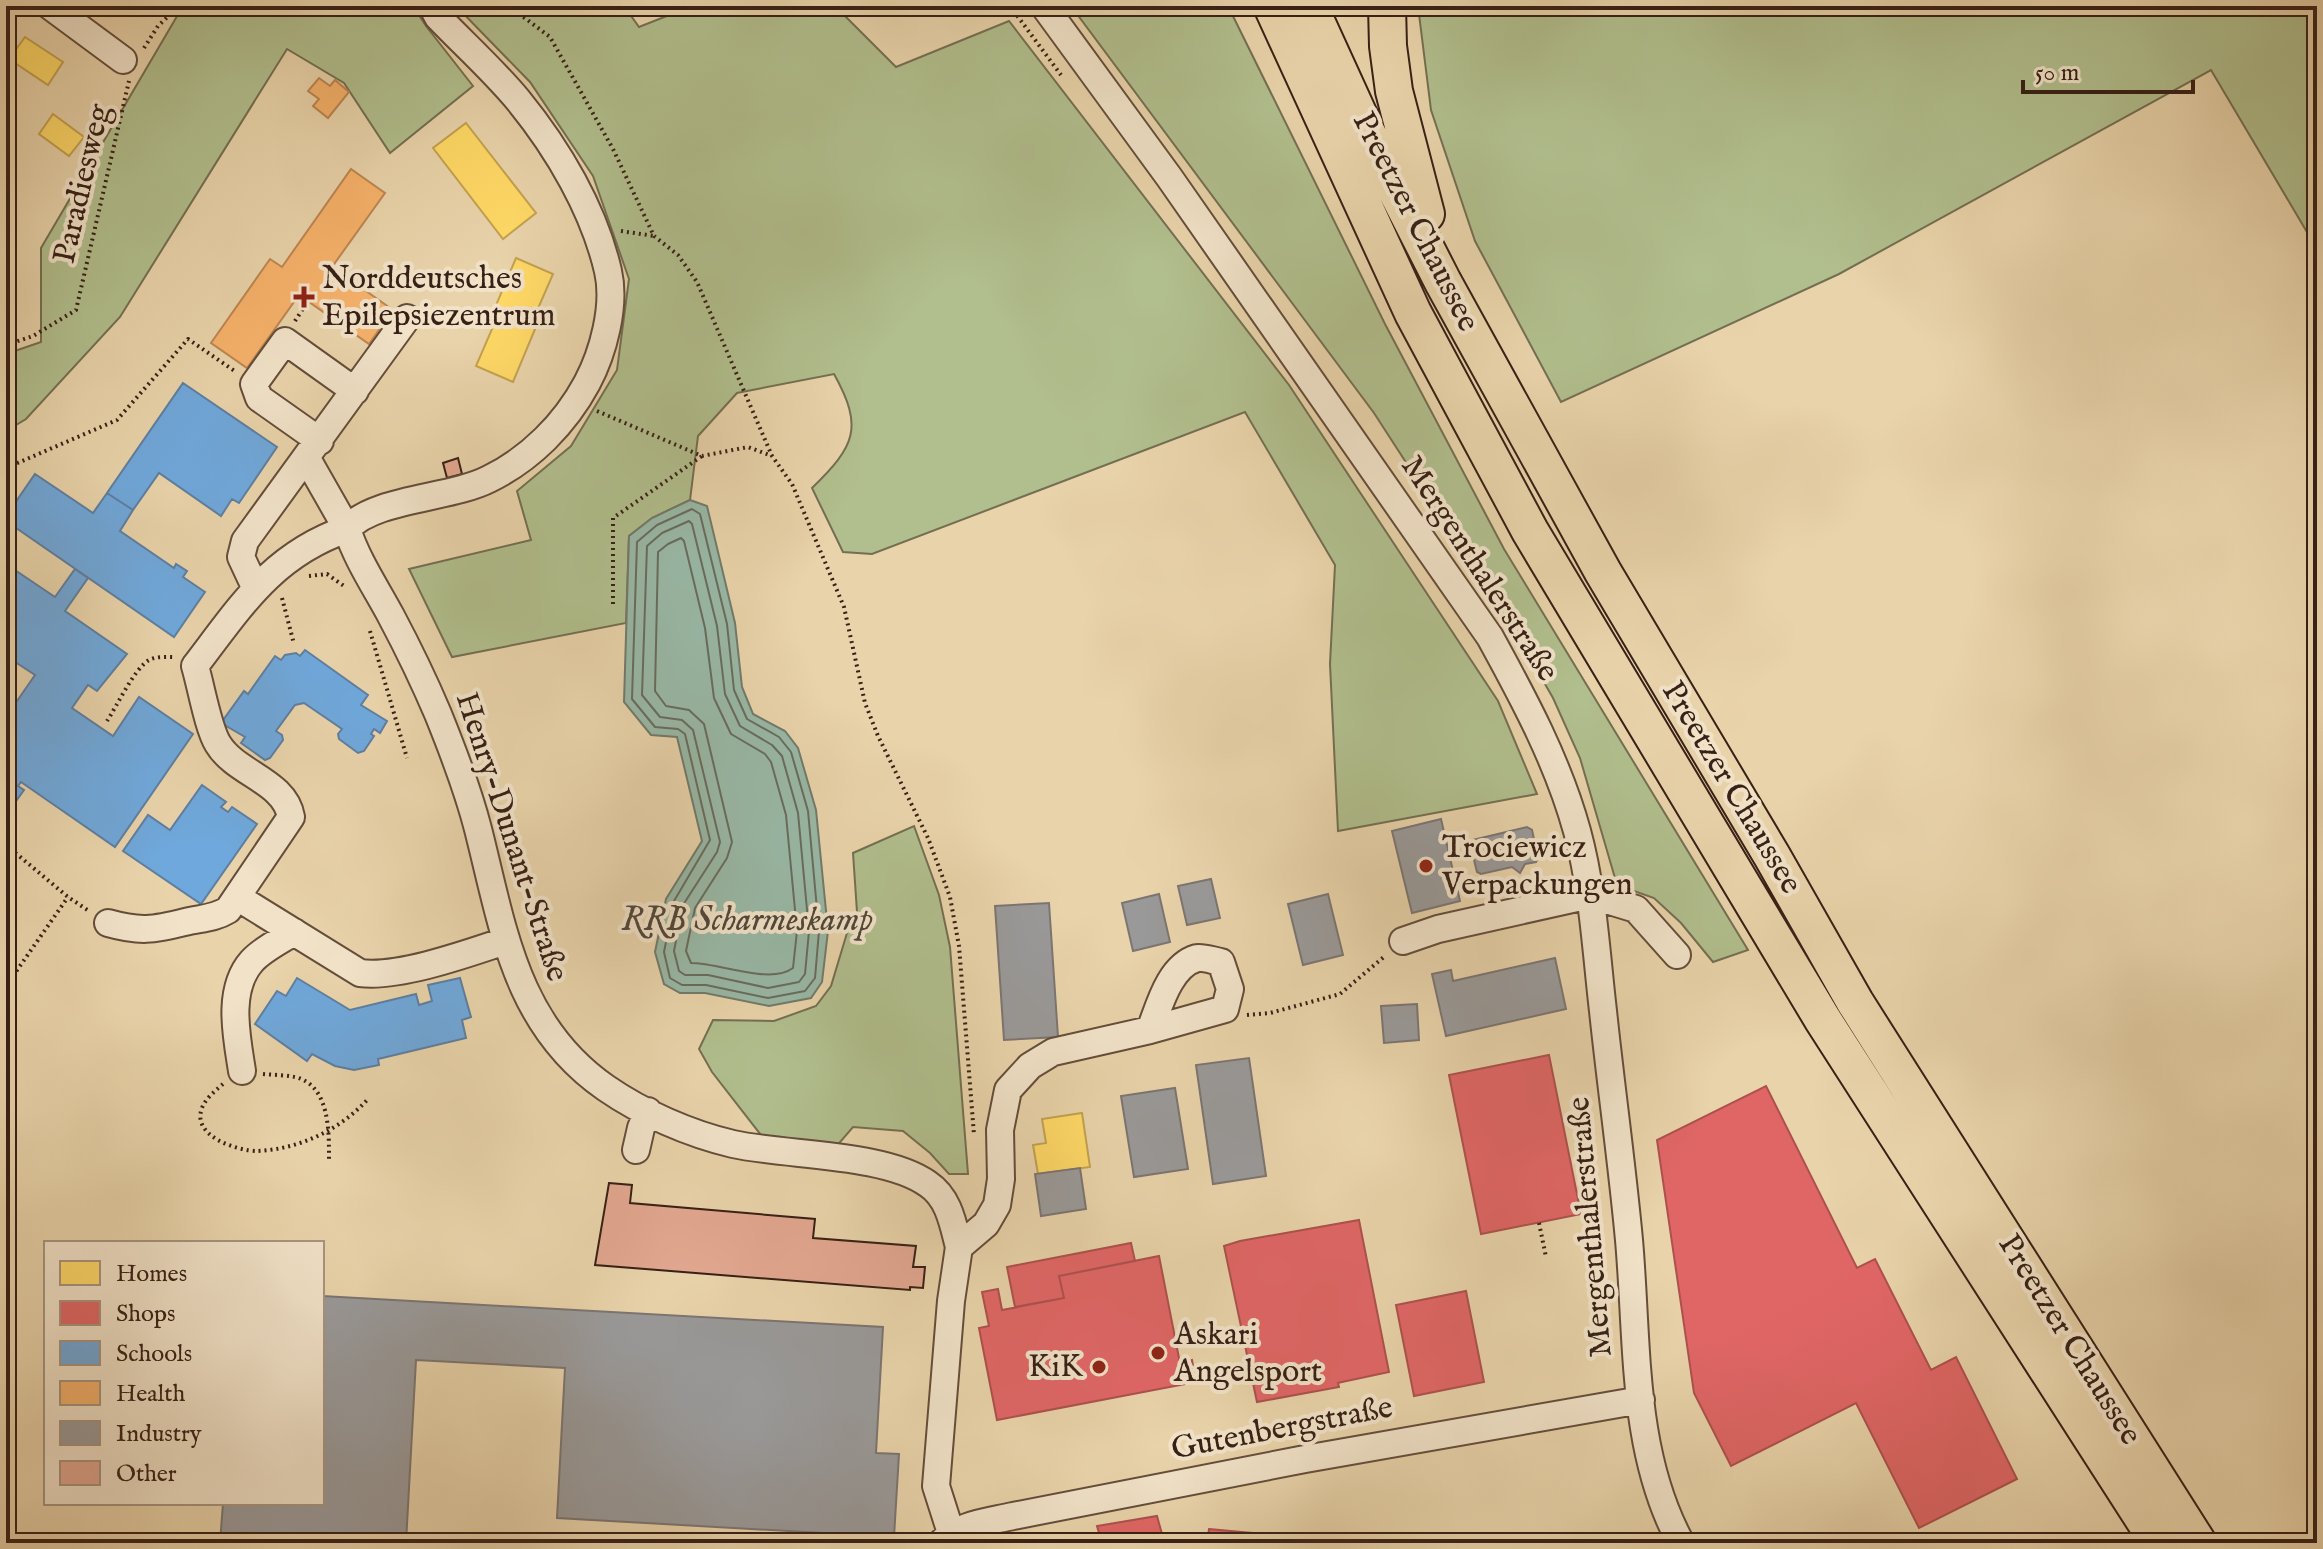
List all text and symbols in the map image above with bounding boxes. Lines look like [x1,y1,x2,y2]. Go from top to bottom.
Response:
scale bar [2023,44,2193,94]
text: 50 m [2035,58,2079,89]
street label: Paradiesweg [45,100,121,268]
street label: Preetzer Chaussee [1342,105,1488,339]
place label: Norddeutsches Epilepsiezentrum [322,259,555,337]
marker: Norddeutsches Epilepsiezentrum [293,286,315,308]
street label: Mergenthalerstraße [1391,448,1567,690]
street label: Preetzer Chaussee [1651,674,1811,902]
street label: Henry-Dunant-Straße [445,687,577,987]
place label: Trociewicz Verpackungen [1441,828,1633,906]
marker: Trociewicz Verpackungen [1417,857,1435,875]
water label: RRB Scharmeskamp [621,899,873,942]
street label: Mergenthalerstraße [1559,1095,1623,1359]
street label: Preetzer Chaussee [1988,1227,2150,1453]
legend [44,1241,324,1505]
text: Homes [116,1259,187,1290]
text: Shops [116,1299,175,1330]
place label: Askari Angelsport [1173,1315,1322,1393]
text: Schools [116,1339,192,1370]
marker: Askari Angelsport [1149,1344,1167,1362]
place label: KiK [1028,1347,1084,1388]
marker: KiK [1090,1358,1108,1376]
text: Health [116,1379,185,1410]
street label: Gutenbergstraße [1168,1387,1396,1471]
text: Industry [116,1419,202,1450]
text: Other [116,1459,177,1490]

